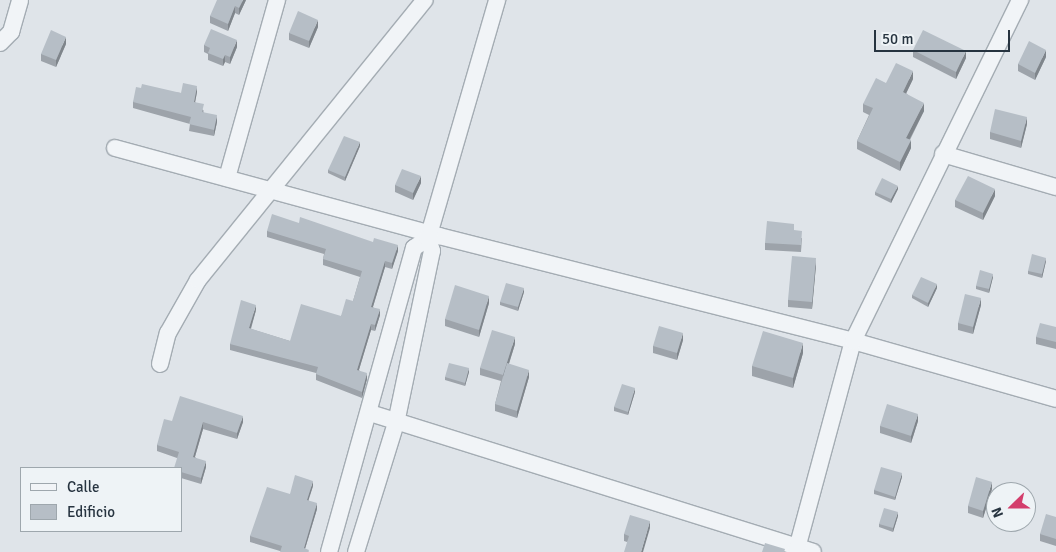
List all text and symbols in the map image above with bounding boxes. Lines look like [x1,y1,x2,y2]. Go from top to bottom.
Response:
scale bar [876,20,1012,52]
text: 50 m [882,30,913,48]
legend [20,467,182,532]
text: Calle [67,478,100,496]
north arrow [986,482,1036,532]
text: Edificio [67,503,115,521]
text: N [988,505,1007,520]

